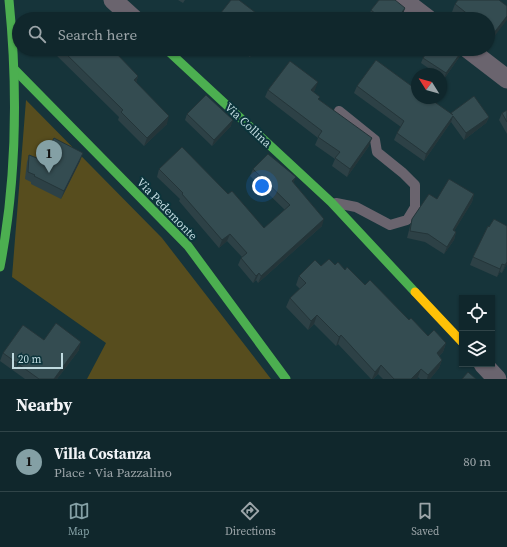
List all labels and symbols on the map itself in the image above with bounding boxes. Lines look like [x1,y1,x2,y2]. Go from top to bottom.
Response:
north arrow [411,68,447,104]
street label: Via Collina [221,99,275,151]
pin: 1 [36,140,62,173]
street label: Via Pedemonte [133,174,201,244]
your location [252,176,272,196]
scale bar [12,351,63,370]

